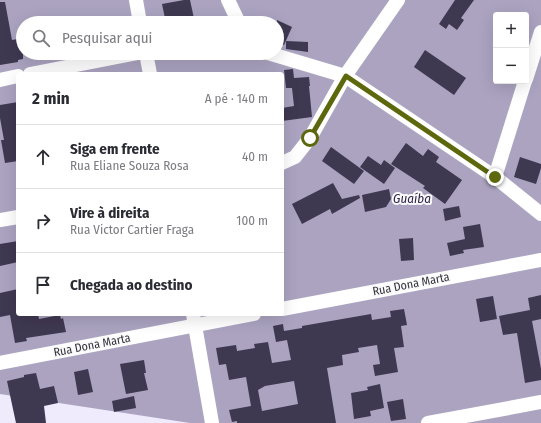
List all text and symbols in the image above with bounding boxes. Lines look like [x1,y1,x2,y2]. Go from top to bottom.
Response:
map controls [493,12,529,84]
button: + [493,12,529,48]
search box [16,16,284,60]
icon: search [30,27,52,49]
text: Pesquisar aqui [62,29,152,47]
button: − [493,48,529,84]
text: 2 min [32,88,70,109]
text: A pé · 140 m [205,91,268,106]
route start [301,129,319,147]
text: Siga em frente [70,140,160,158]
icon: ahead [32,146,54,168]
text: 40 m [242,149,268,164]
text: Rua Eliane Souza Rosa [70,158,189,173]
route end [486,168,504,186]
water label: Guaíba [393,191,431,206]
text: Vire à direita [70,204,149,222]
icon: right [32,210,54,232]
text: 100 m [236,213,268,228]
text: Rua Victor Cartier Fraga [70,222,194,237]
street label: Rua Dona Marta [371,270,451,298]
icon: arrive [32,274,54,296]
text: Chegada ao destino [70,276,192,294]
street label: Rua Dona Marta [52,331,132,359]

